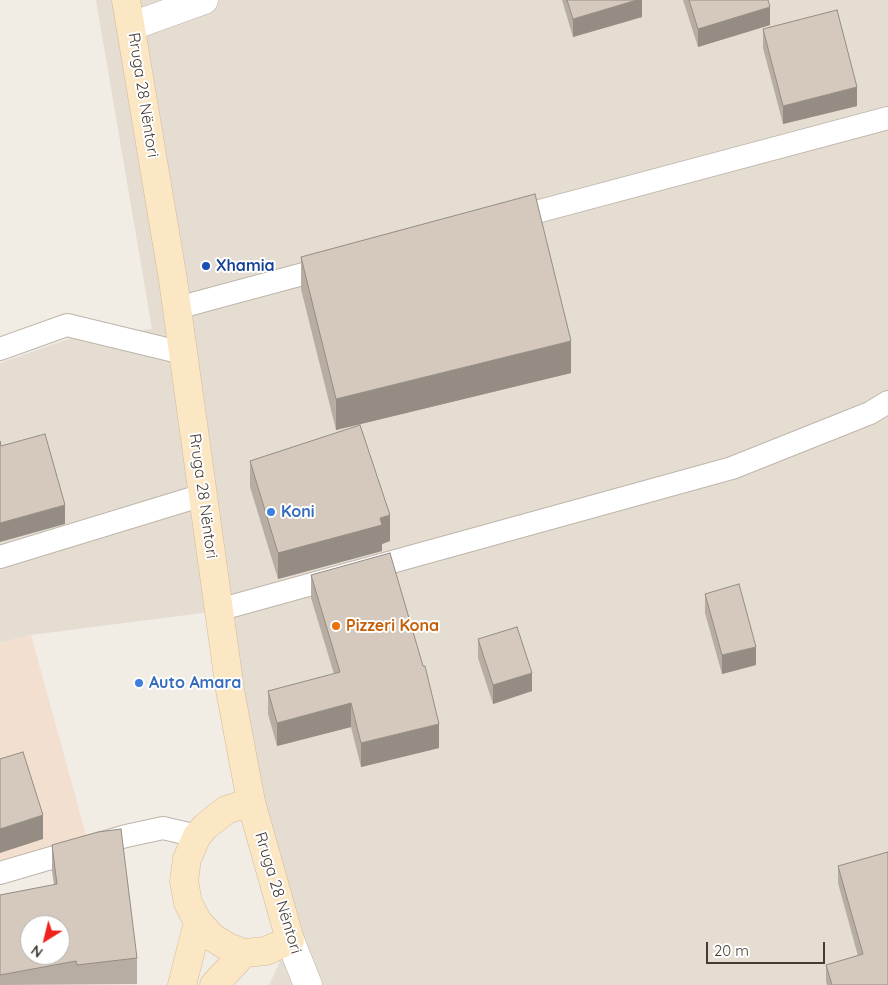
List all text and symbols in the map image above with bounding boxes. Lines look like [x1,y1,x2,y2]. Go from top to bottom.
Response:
street label: Rruga 28 Nëntori [124,31,162,159]
place label: Xhamia [216,256,274,276]
marker: Xhamia [200,260,212,272]
street label: Rruga 28 Nëntori [185,432,221,560]
place label: Koni [281,502,314,522]
marker: Koni [265,506,277,518]
place label: Pizzeri Kona [346,616,439,636]
marker: Pizzeri Kona [330,620,342,632]
place label: Auto Amara [149,673,241,693]
marker: Auto Amara [133,677,145,689]
street label: Rruga 28 Nëntori [250,830,306,956]
north arrow [20,915,70,965]
scale bar [708,932,827,964]
text: N [27,941,46,962]
text: 20 m [714,941,749,960]

